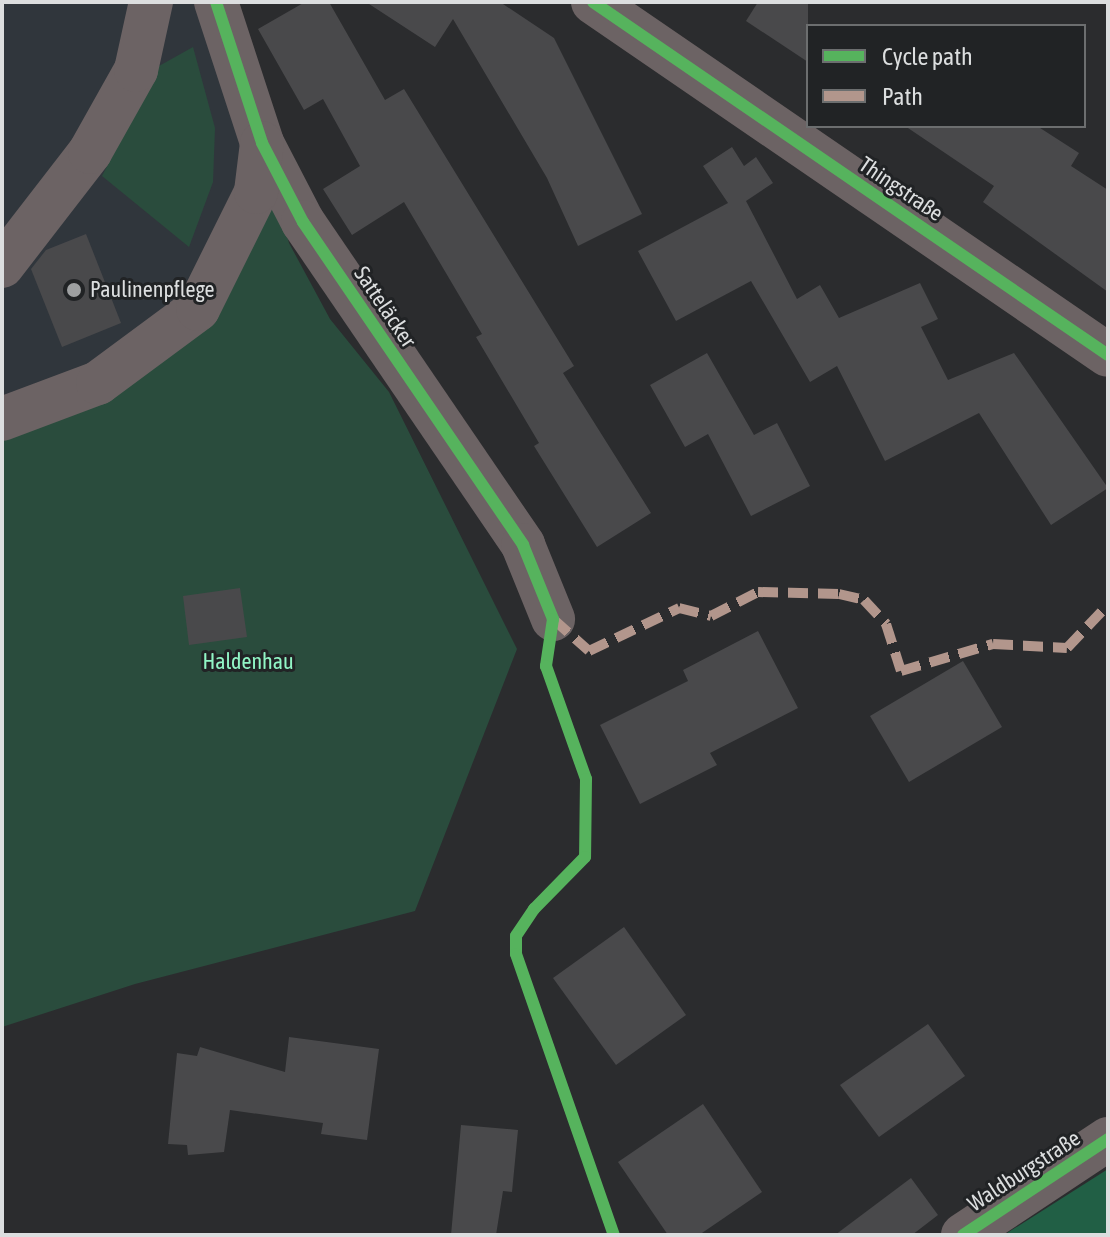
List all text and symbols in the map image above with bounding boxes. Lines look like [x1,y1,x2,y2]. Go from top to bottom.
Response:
legend [806,24,1086,128]
text: Cycle path [882,43,973,70]
text: Path [882,83,923,110]
street label: Thingstraße [854,151,948,227]
street label: Satteläcker [348,262,422,352]
place label: Paulinenpflege [90,277,215,303]
marker: Paulinenpflege [65,281,83,299]
park label: Haldenhau [202,649,294,675]
street label: Waldburgstraße [963,1125,1085,1217]

